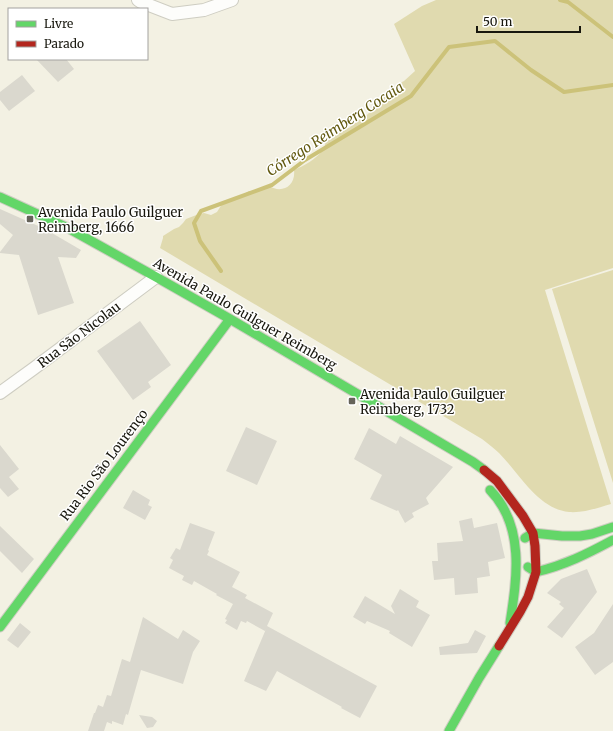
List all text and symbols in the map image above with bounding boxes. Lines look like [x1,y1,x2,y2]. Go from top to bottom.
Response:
legend [8,8,148,60]
scale bar [477,8,580,34]
text: 50 m [483,14,512,29]
text: Livre [44,16,73,31]
text: Parado [44,36,84,51]
water label: Córrego Reimberg Cocaia [263,78,407,180]
place label: Avenida Paulo Guilguer Reimberg, 1666 [37,204,183,236]
marker: Avenida Paulo Guilguer Reimberg, 1666 [25,214,35,224]
street label: Avenida Paulo Guilguer Reimberg [149,254,340,374]
street label: Rua São Nicolau [34,298,124,372]
place label: Avenida Paulo Guilguer Reimberg, 1732 [359,386,505,418]
marker: Avenida Paulo Guilguer Reimberg, 1732 [347,396,357,406]
street label: Rua Rio São Lourenço [56,406,152,524]

